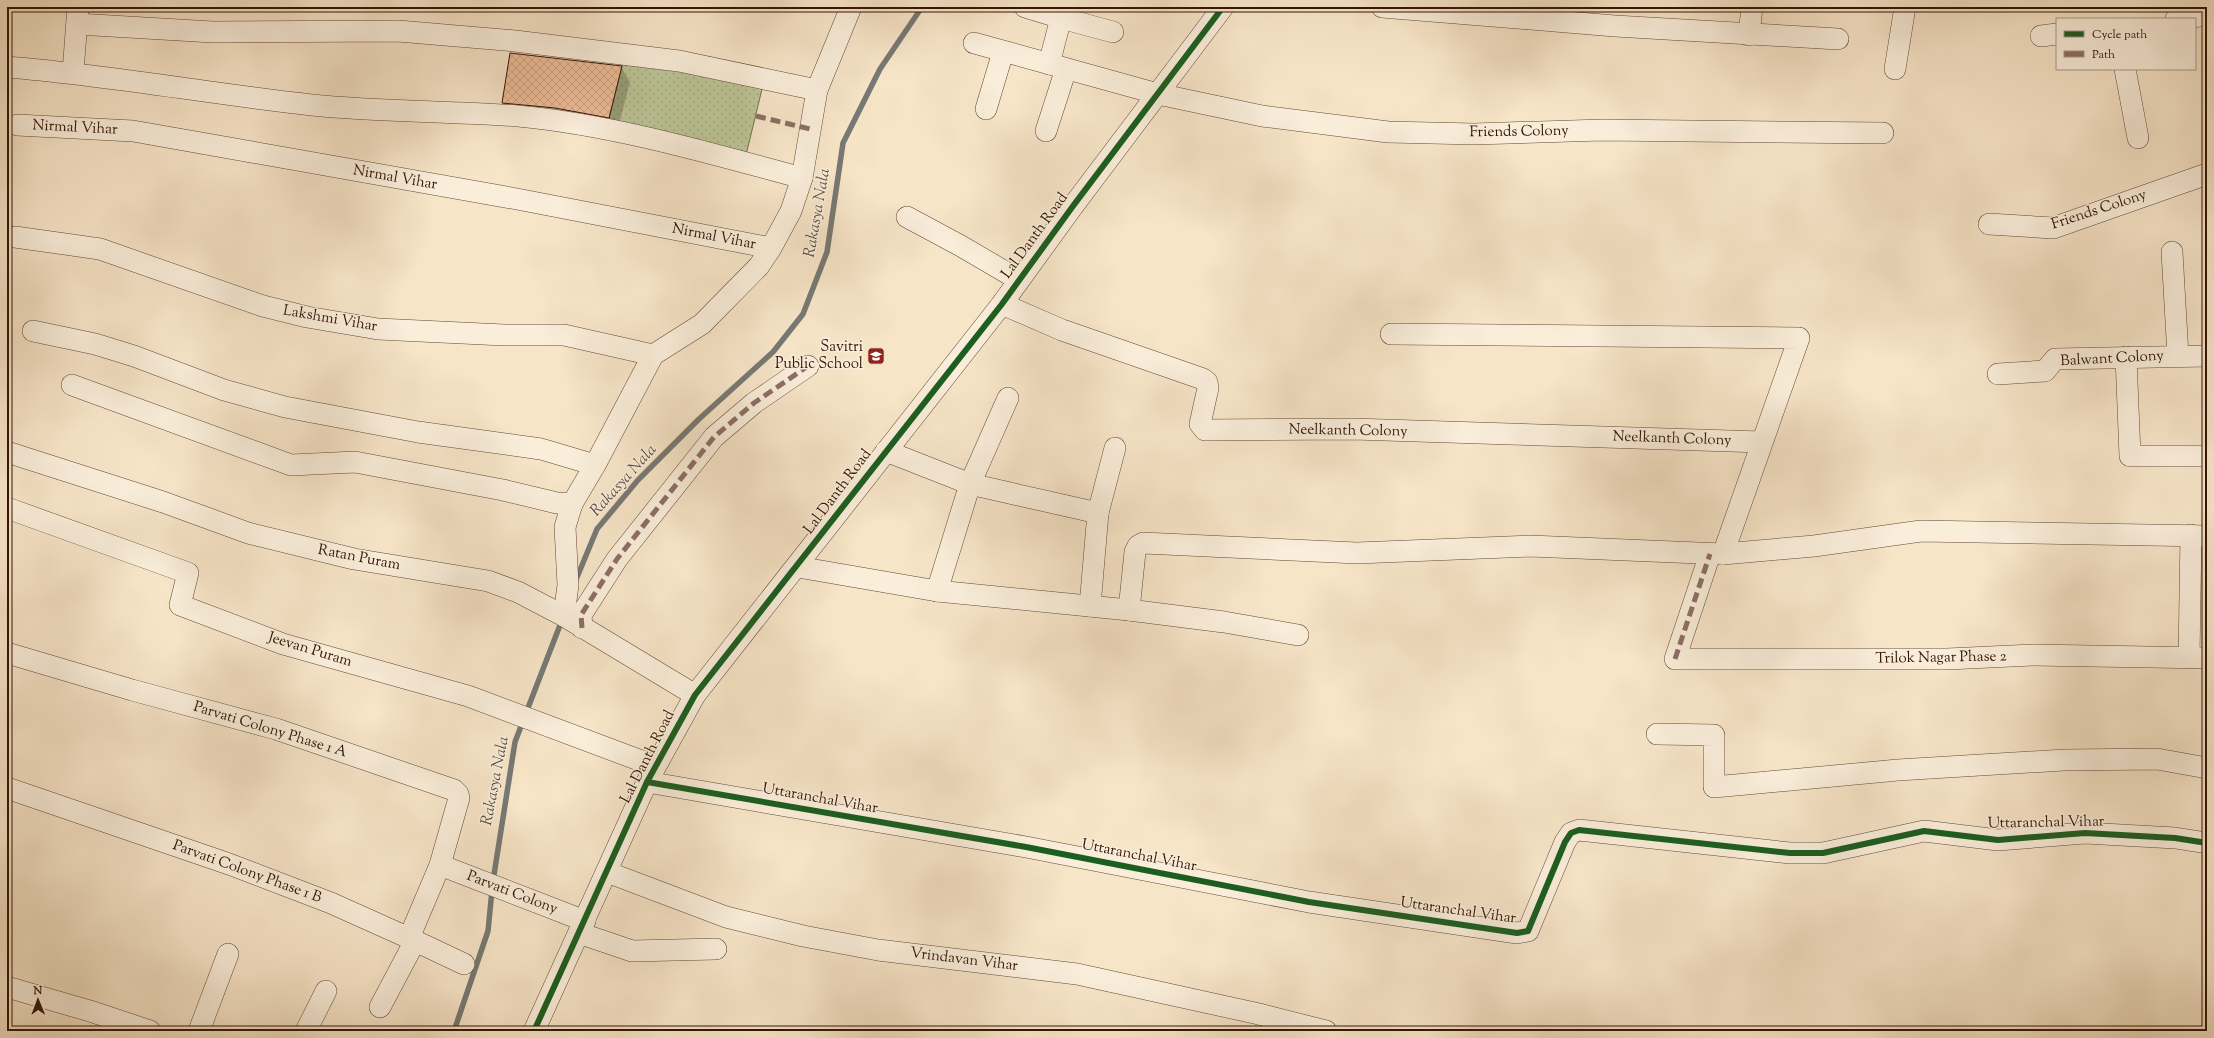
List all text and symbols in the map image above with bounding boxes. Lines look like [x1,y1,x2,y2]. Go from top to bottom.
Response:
legend [2056,18,2196,70]
text: Cycle path [2092,26,2147,44]
text: Path [2092,46,2115,64]
street label: Nirmal Vihar [32,115,118,141]
street label: Friends Colony [1469,121,1569,143]
street label: Nirmal Vihar [351,160,439,196]
water label: Rakasya Nala [799,167,837,259]
street label: Friends Colony [2049,185,2150,235]
street label: Lal Danth Road [997,188,1074,283]
street label: Nirmal Vihar [670,219,758,255]
street label: Lakshmi Vihar [281,300,379,338]
place label: Savitri Public School [775,337,863,375]
school or university icon: Savitri Public School [866,346,886,366]
street label: Balwant Colony [2060,346,2165,372]
street label: Neelkanth Colony [1288,419,1408,443]
street label: Neelkanth Colony [1612,426,1732,452]
water label: Rakasya Nala [585,440,663,522]
street label: Lal Danth Road [799,445,877,539]
street label: Ratan Puram [316,540,403,576]
street label: Jeevan Puram [264,627,355,673]
street label: Trilok Nagar Phase 2 [1875,646,2007,670]
street label: Parvati Colony Phase 1 A [191,697,349,763]
street label: Lal Danth Road [616,706,681,807]
water label: Rakasya Nala [476,735,516,827]
street label: Uttaranchal Vihar [761,779,880,820]
street label: Uttaranchal Vihar [1987,811,2105,835]
street label: Parvati Colony Phase 1 B [170,835,325,909]
street label: Uttaranchal Vihar [1080,835,1199,878]
street label: Parvati Colony [464,866,561,920]
street label: Uttaranchal Vihar [1399,892,1518,930]
street label: Vrindavan Vihar [909,943,1019,977]
north arrow [18,980,58,1020]
text: N [32,983,43,999]

